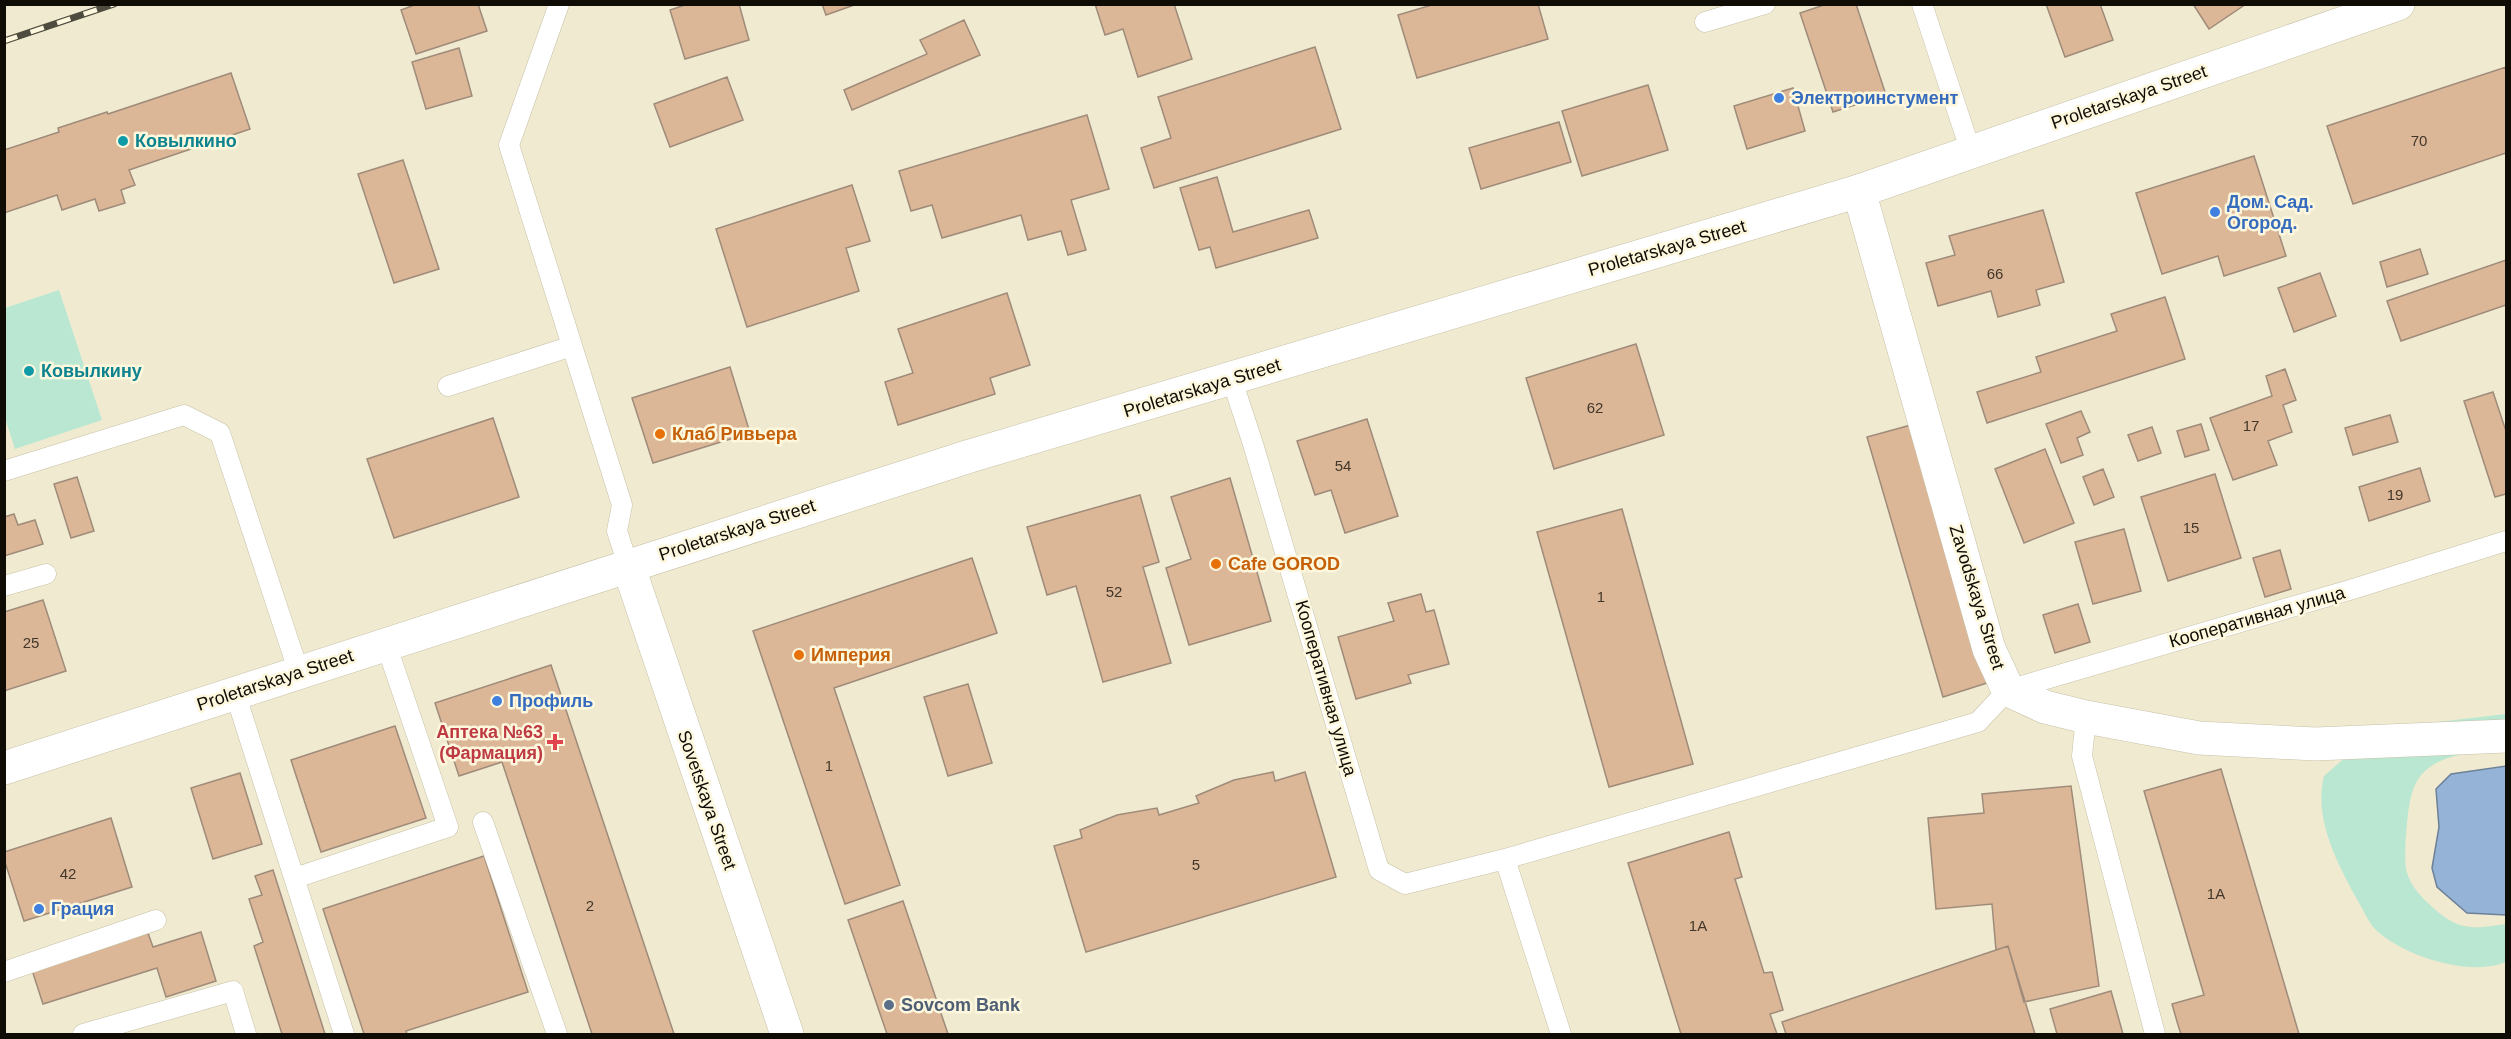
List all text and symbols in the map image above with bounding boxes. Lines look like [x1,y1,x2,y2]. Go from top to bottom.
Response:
street label: Proletarskaya Street [2049,61,2209,133]
place label: Электроинстумент [1791,88,1959,108]
marker: Электроинстумент [1772,91,1786,105]
place label: Ковылкино [135,131,237,151]
house number: 70 [2411,132,2427,149]
marker: Ковылкино [116,134,130,148]
place label: Дом. Сад. Огород. [2227,192,2314,233]
marker: Дом. Сад. Огород. [2208,205,2222,219]
street label: Proletarskaya Street [1586,216,1748,280]
house number: 66 [1987,265,2003,282]
street label: Proletarskaya Street [1121,355,1283,421]
place label: Ковылкину [41,361,142,381]
marker: Ковылкину [22,364,36,378]
house number: 62 [1587,399,1603,416]
house number: 17 [2243,417,2259,434]
place label: Клаб Ривьера [672,424,798,444]
marker: Клаб Ривьера [653,427,667,441]
house number: 54 [1335,457,1351,474]
house number: 19 [2387,486,2403,503]
street label: Proletarskaya Street [656,495,818,565]
house number: 15 [2183,519,2199,536]
street label: Zavodskaya Street [1945,522,2009,672]
place label: Cafe GOROD [1228,554,1340,574]
marker: Cafe GOROD [1209,557,1223,571]
street label: Кооперативная улица [2167,582,2348,652]
house number: 52 [1106,583,1122,600]
house number: 1 [1597,588,1605,605]
street label: Кооперативная улица [1291,598,1361,779]
house number: 25 [23,634,39,651]
street label: Proletarskaya Street [194,645,356,715]
place label: Империя [811,645,891,665]
marker: Империя [792,648,806,662]
place label: Профиль [509,691,593,711]
marker: Профиль [490,694,504,708]
place label: Аптека №63 (Фармация) [436,722,543,763]
street label: Sovetskaya Street [674,728,740,872]
marker: Аптека №63 (Фармация) [548,735,562,749]
house number: 1 [825,757,833,774]
house number: 5 [1192,856,1200,873]
house number: 42 [60,865,76,882]
house number: 1А [2207,885,2225,902]
house number: 2 [586,897,594,914]
place label: Грация [51,899,114,919]
marker: Грация [32,902,46,916]
house number: 1А [1689,917,1707,934]
place label: Sovcom Bank [901,995,1021,1015]
marker: Sovcom Bank [882,998,896,1012]

